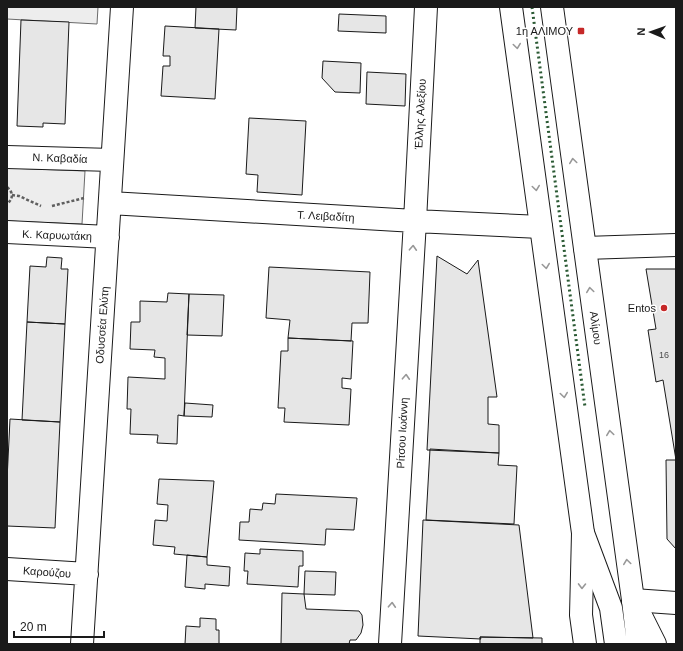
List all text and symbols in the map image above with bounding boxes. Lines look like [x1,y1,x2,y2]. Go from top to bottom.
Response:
north arrow [631,12,671,52]
place label: 1η ΑΛΙΜΟΥ [516,25,574,37]
marker: 1η ΑΛΙΜΟΥ [576,26,586,36]
text: N [635,27,647,36]
one-way arrow [512,43,521,49]
street label: Έλλης Αλεξίου [412,78,428,151]
street label: Ν. Καβαδία [32,151,88,165]
one-way arrow [569,158,578,164]
one-way arrow [531,185,540,191]
street label: Τ. Λειβαδίτη [297,209,355,223]
street label: Κ. Καρυωτάκη [22,228,92,242]
one-way arrow [409,245,418,251]
one-way arrow [542,263,551,269]
street label: Οδυσσέα Ελύτη [93,286,111,364]
one-way arrow [586,287,595,293]
place label: Entos [628,302,656,314]
marker: Entos [659,303,669,313]
street label: Αλίμου [588,310,604,346]
house number: 16 [659,350,669,360]
one-way arrow [401,374,410,380]
one-way arrow [559,392,568,398]
street label: Ρίτσου Ιωάννη [394,397,410,469]
one-way arrow [606,430,615,436]
one-way arrow [623,558,632,565]
street label: Καρούζου [23,564,71,580]
one-way arrow [578,583,586,589]
one-way arrow [388,602,397,608]
scale bar [14,613,104,639]
text: 20 m [20,620,47,634]

